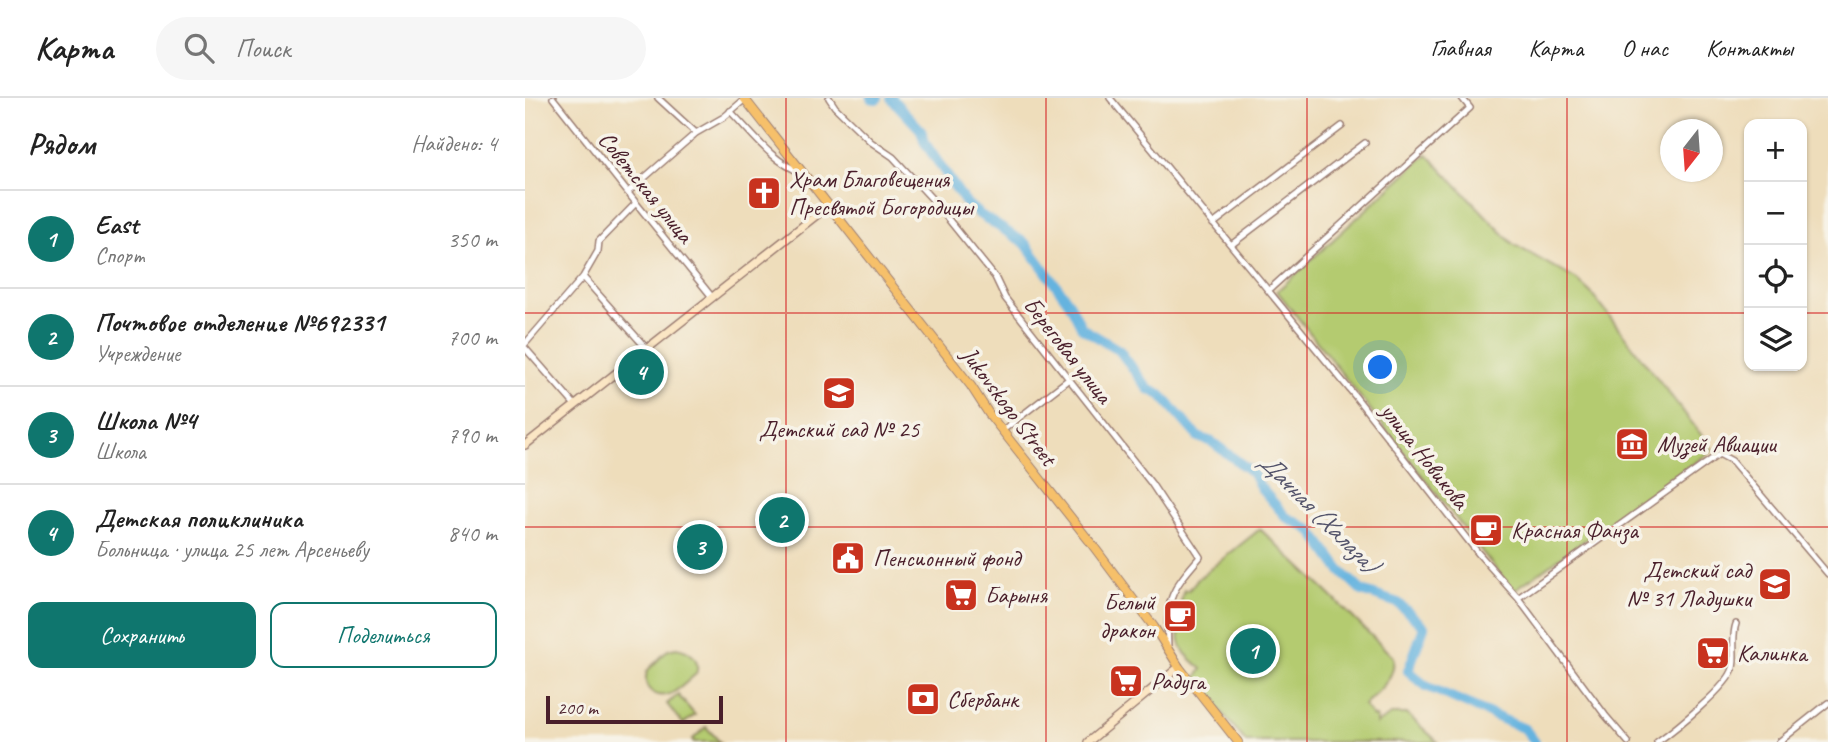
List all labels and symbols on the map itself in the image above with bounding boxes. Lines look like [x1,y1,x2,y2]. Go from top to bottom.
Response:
north arrow [1660,119,1723,182]
street label: Советская улица [592,125,701,250]
place label: Храм Благовещения Пресвятой Богородицы [789,164,975,222]
church icon: Храм Благовещения Пресвятой Богородицы [745,174,783,212]
street label: Береговая улица [1017,291,1120,411]
street label: Jukovskogo Street [954,340,1065,473]
pin: 4 [618,346,664,398]
your location [1363,350,1397,384]
school or university icon: Детский сад № 25 [820,374,858,412]
street label: улица Новикова [1373,395,1477,516]
place label: Детский сад № 25 [759,414,921,444]
museum icon: Музей Авиации [1613,425,1651,463]
place label: Музей Авиации [1657,429,1778,460]
water label: Дачная (Халаза) [1251,445,1389,583]
pin: 2 [759,494,805,546]
cafe icon: Красная Фанза [1467,511,1505,549]
place label: Красная Фанза [1511,515,1639,545]
pin: 3 [677,521,723,573]
public building icon: Пенсионный фонд [829,539,867,577]
place label: Пенсионный фонд [873,543,1023,573]
place label: Детский сад № 31 Ладушки [1626,555,1753,613]
school or university icon: Детский сад № 31 Ладушки [1756,565,1794,603]
supermarket icon: Барыня [942,576,980,614]
place label: Барыня [985,580,1048,610]
place label: Белый дракон [1100,587,1157,645]
cafe icon: Белый дракон [1161,597,1199,635]
pin: 1 [1230,625,1276,677]
supermarket icon: Калинка [1694,634,1732,672]
place label: Калинка [1737,638,1809,668]
supermarket icon: Радуга [1107,662,1145,700]
place label: Радуга [1151,666,1207,696]
bank icon: Сбербанк [904,680,942,718]
place label: Сбербанк [947,684,1020,714]
scale bar [546,693,723,725]

